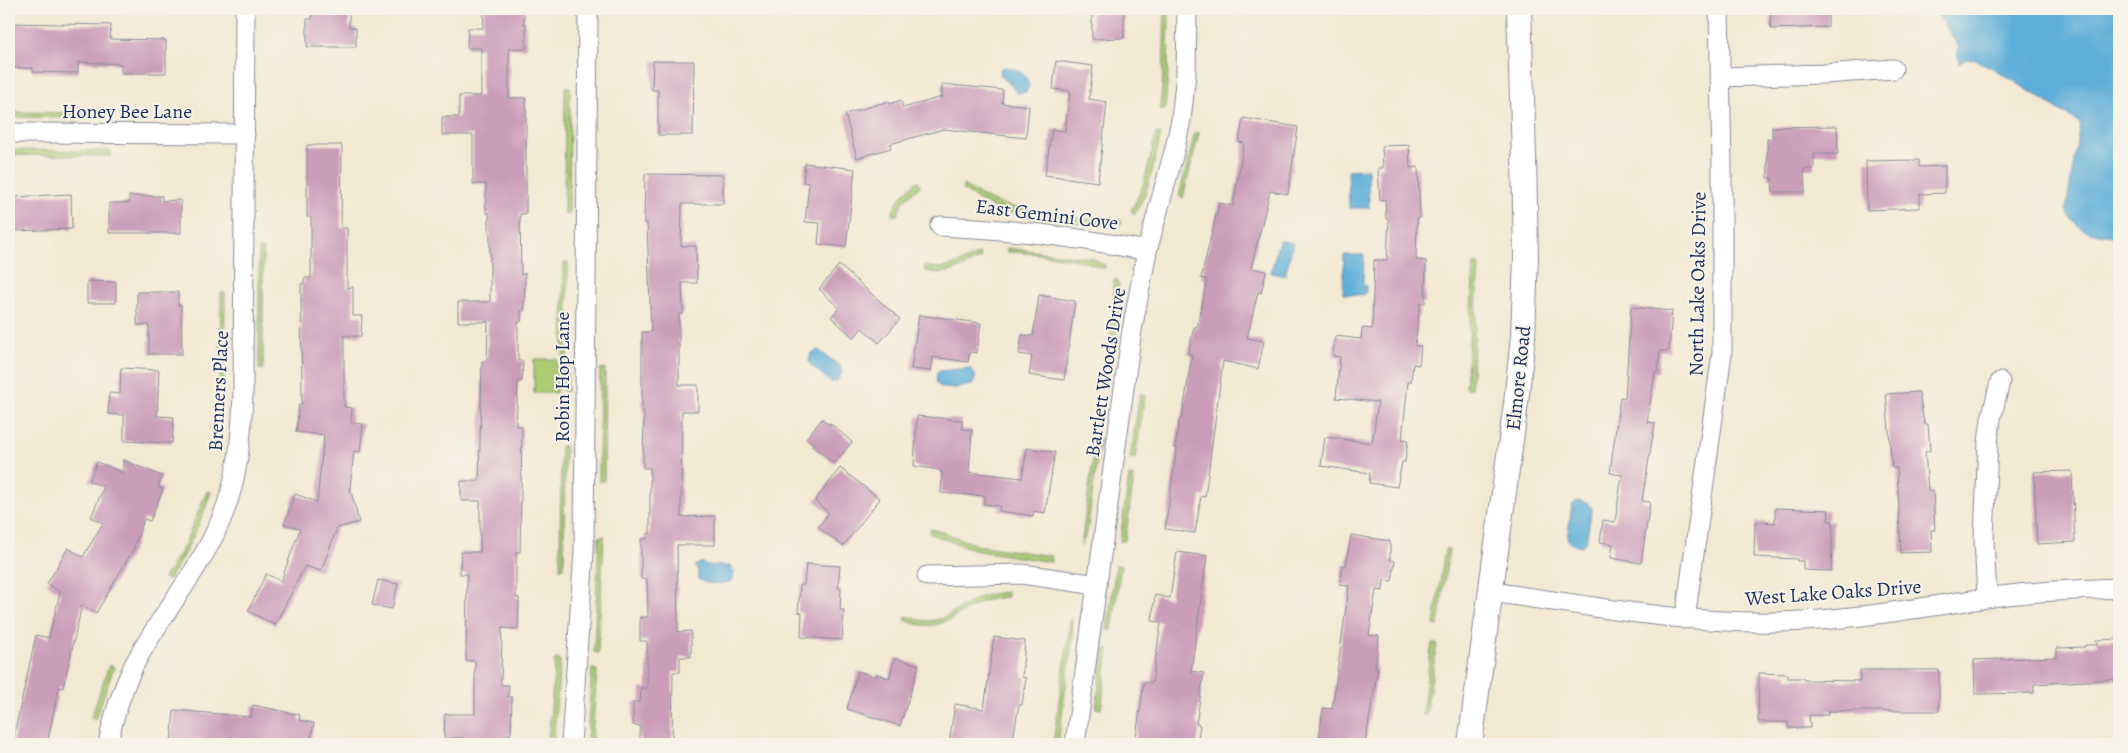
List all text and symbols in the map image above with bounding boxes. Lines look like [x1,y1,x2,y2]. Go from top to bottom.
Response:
street label: Honey Bee Lane [62,98,192,125]
street label: North Lake Oaks Drive [1682,191,1713,377]
street label: East Gemini Cove [974,192,1120,237]
street label: Bartlett Woods Drive [1079,285,1132,459]
street label: Robin Hop Lane [549,312,576,442]
street label: Elmore Road [1500,324,1537,432]
street label: Brenners Place [202,330,235,452]
street label: West Lake Oaks Drive [1743,573,1922,612]

